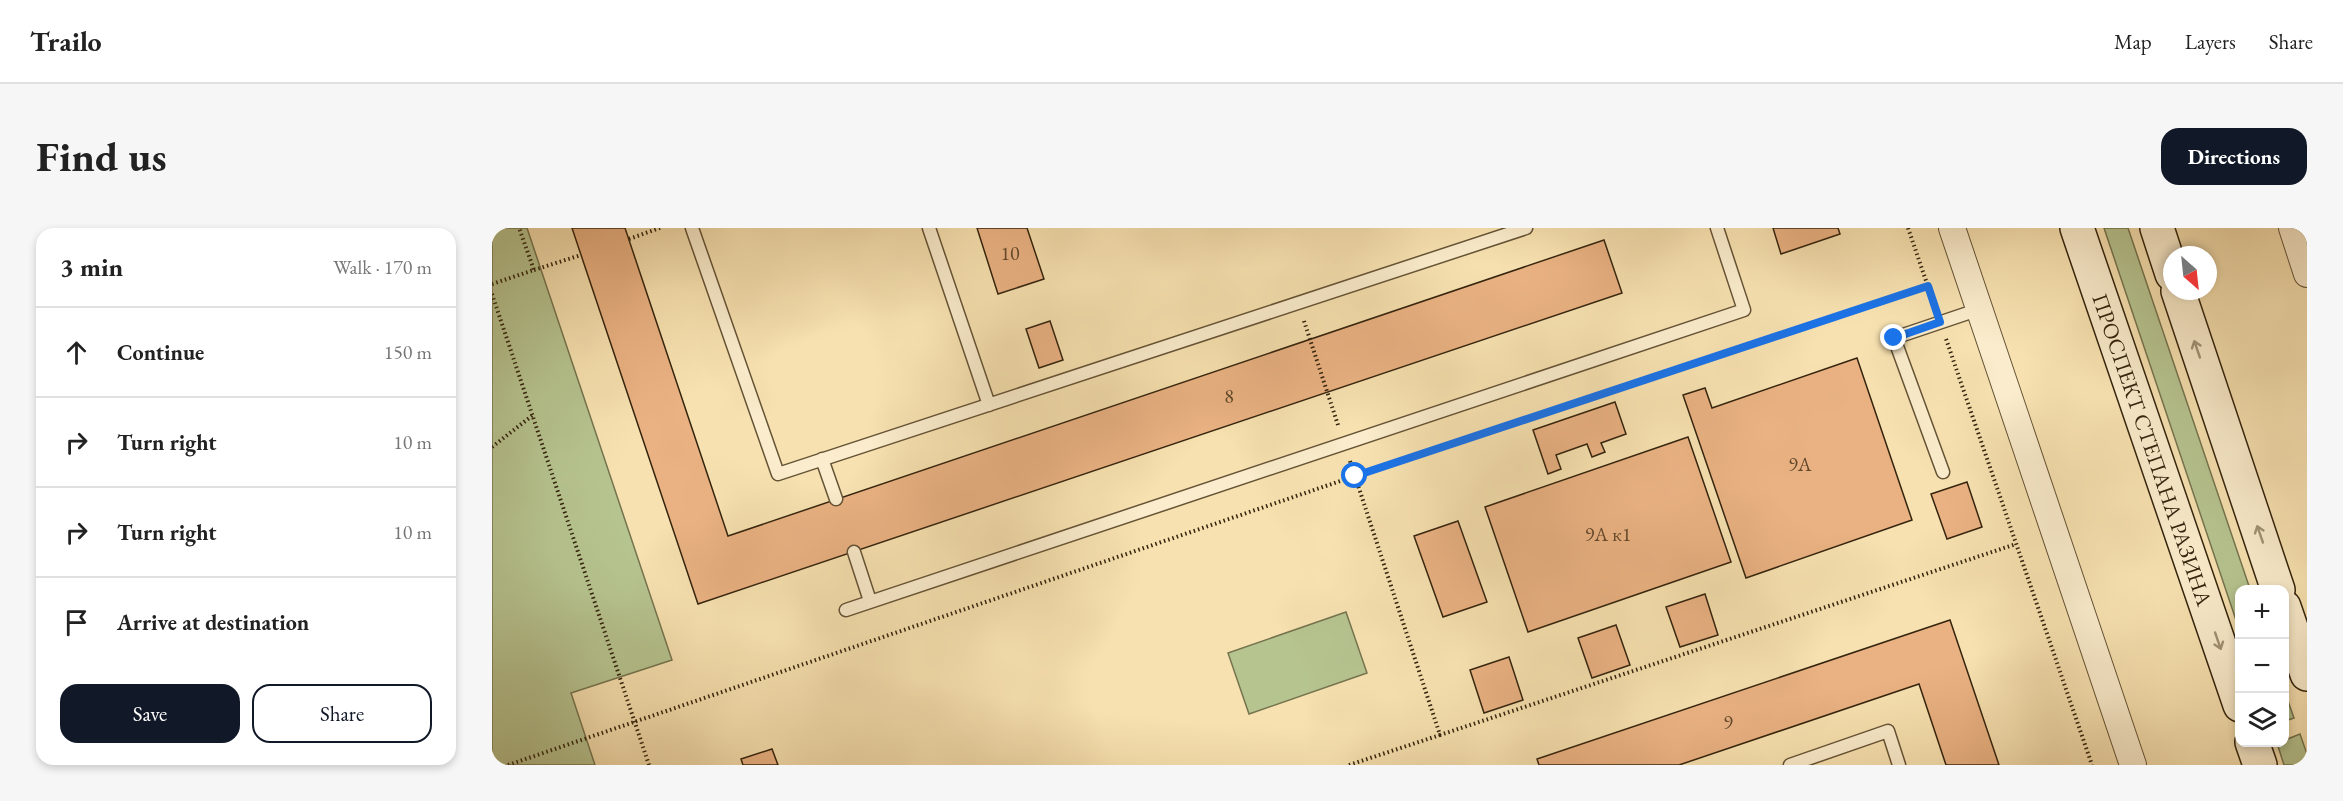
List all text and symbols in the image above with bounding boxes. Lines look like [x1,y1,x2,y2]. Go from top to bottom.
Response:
text: Trailo [30,23,102,59]
text: Map [2114,28,2152,55]
text: Layers [2185,28,2236,55]
text: Share [2269,28,2313,55]
button: Directions [2161,128,2307,185]
text: Find us [36,129,167,184]
house number: 10 [1000,240,1020,266]
north arrow [2163,246,2217,300]
text: 3 min [60,250,123,284]
text: Walk · 170 m [333,254,432,280]
street label: ПРОСПЕКТ СТЕПАНА РАЗИНА [2085,290,2219,610]
route end [1880,324,1906,350]
icon: ahead [60,336,93,369]
text: Continue [117,338,204,367]
text: 150 m [384,339,432,365]
one-way arrow [2191,340,2202,359]
house number: 8 [1224,383,1234,409]
icon: right [60,426,93,459]
text: Turn right [117,428,216,457]
text: 10 m [393,429,432,455]
house number: 9А [1788,451,1812,477]
route start [1341,462,1367,488]
icon: right [60,516,93,549]
text: Turn right [117,518,216,547]
text: 10 m [393,519,432,545]
house number: 9А к1 [1585,521,1631,547]
one-way arrow [2253,525,2264,544]
map controls [2235,585,2289,747]
button: + [2235,585,2289,639]
icon: arrive [60,606,93,639]
text: Arrive at destination [117,608,309,637]
one-way arrow [2213,631,2224,650]
button: − [2235,639,2289,693]
button: Save [60,684,240,743]
button: Share [252,684,432,743]
button: layers [2235,693,2289,747]
house number: 9 [1723,709,1733,735]

